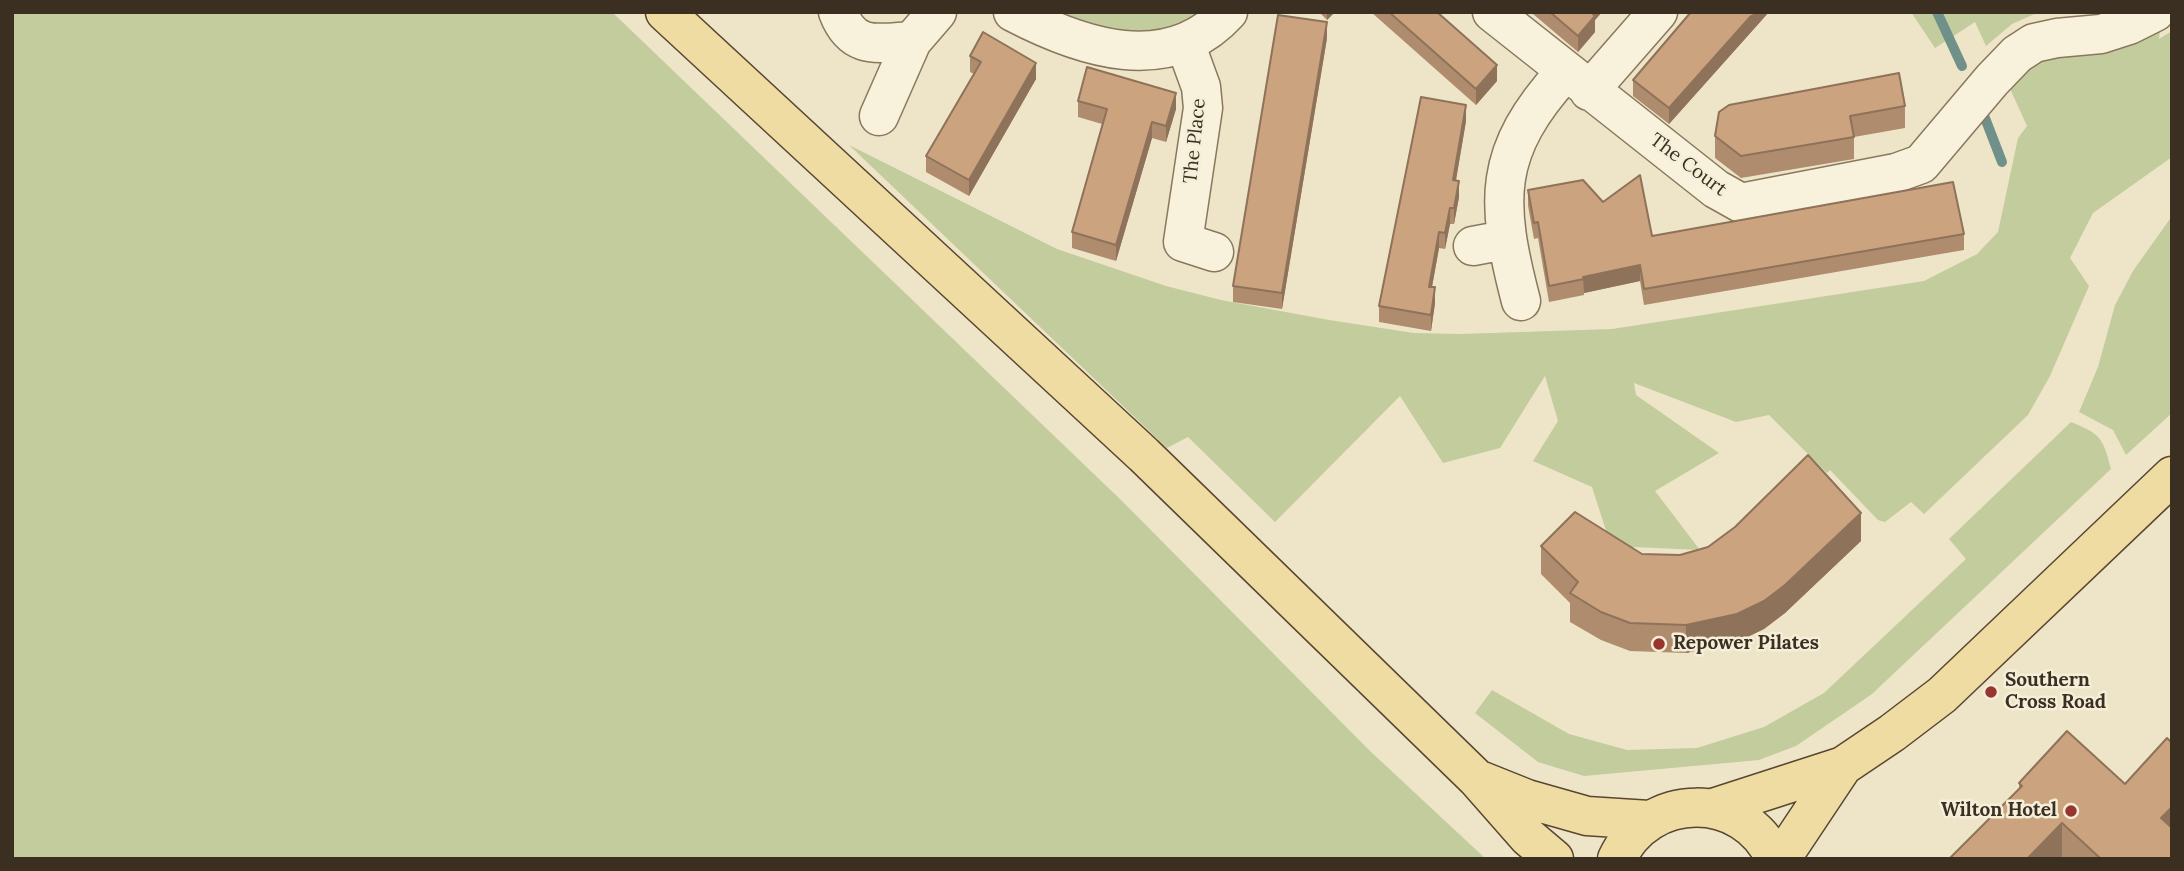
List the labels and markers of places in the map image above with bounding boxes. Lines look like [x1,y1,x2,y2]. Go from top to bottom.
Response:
place label: Repower Pilates [1673,633,1819,655]
marker: Repower Pilates [1651,636,1667,652]
place label: Southern Cross Road [2005,670,2106,714]
marker: Southern Cross Road [1983,684,1999,700]
place label: Wilton Hotel [1941,800,2057,822]
marker: Wilton Hotel [2063,803,2079,819]

